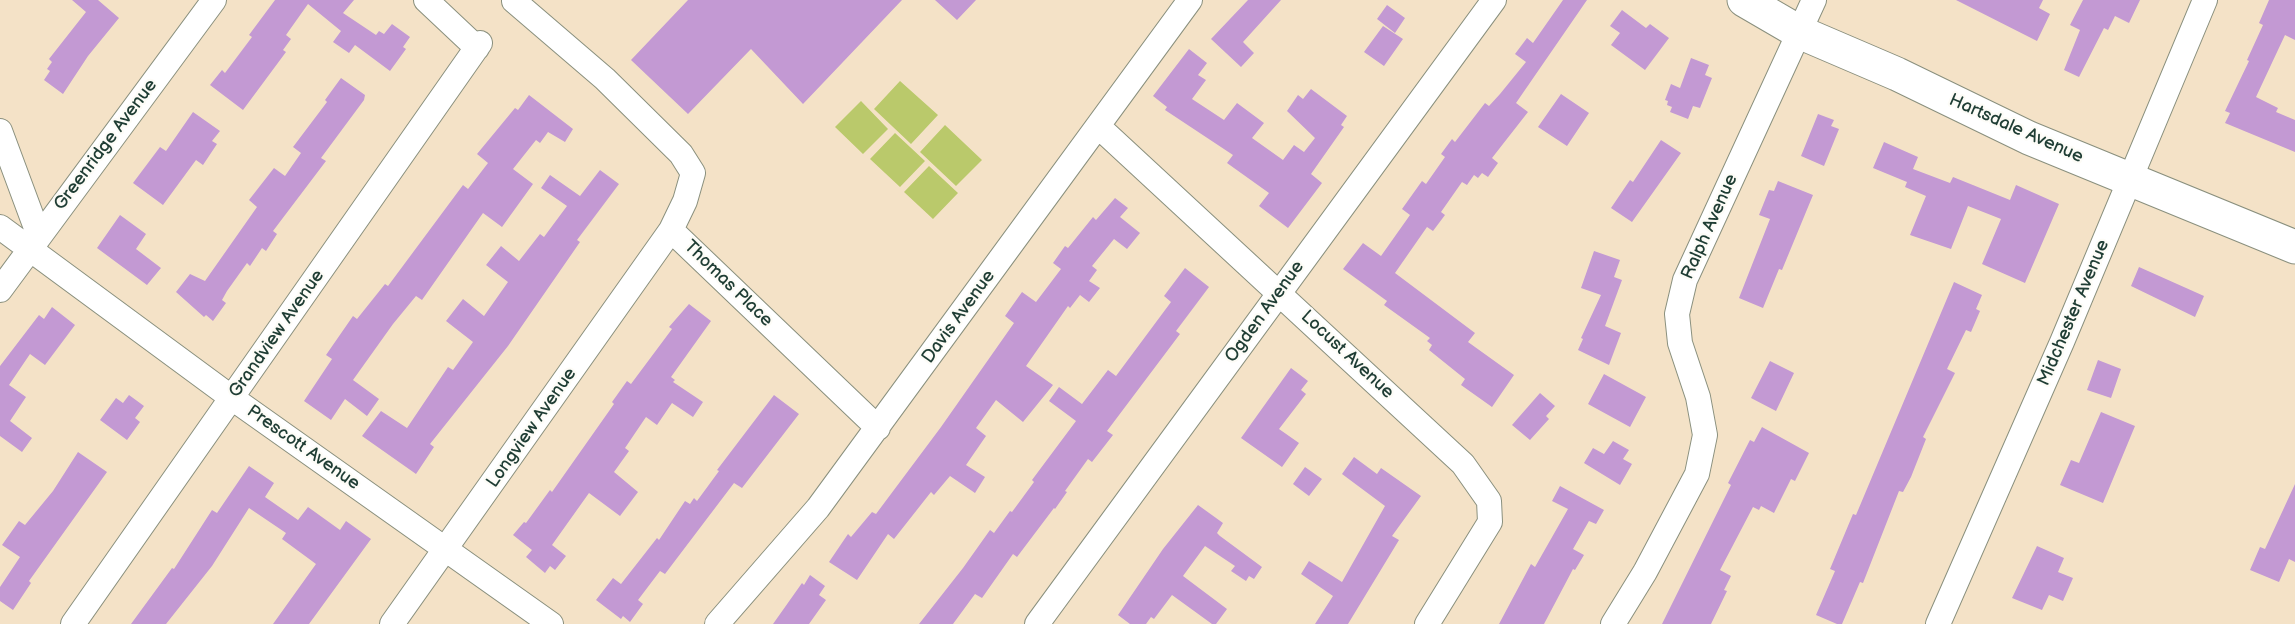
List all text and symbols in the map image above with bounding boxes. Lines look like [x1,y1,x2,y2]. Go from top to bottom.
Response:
street label: Greenridge Avenue [50,75,162,215]
street label: Hartsdale Avenue [1946,90,2086,168]
street label: Ralph Avenue [1677,171,1743,283]
street label: Thomas Place [679,236,777,332]
street label: Midchester Avenue [2033,237,2115,389]
street label: Ogden Avenue [1221,257,1309,367]
street label: Grandview Avenue [225,266,329,402]
street label: Davis Avenue [918,266,1000,368]
street label: Locust Avenue [1296,306,1398,404]
street label: Longview Avenue [483,364,581,492]
street label: Prescott Avenue [242,401,364,495]

